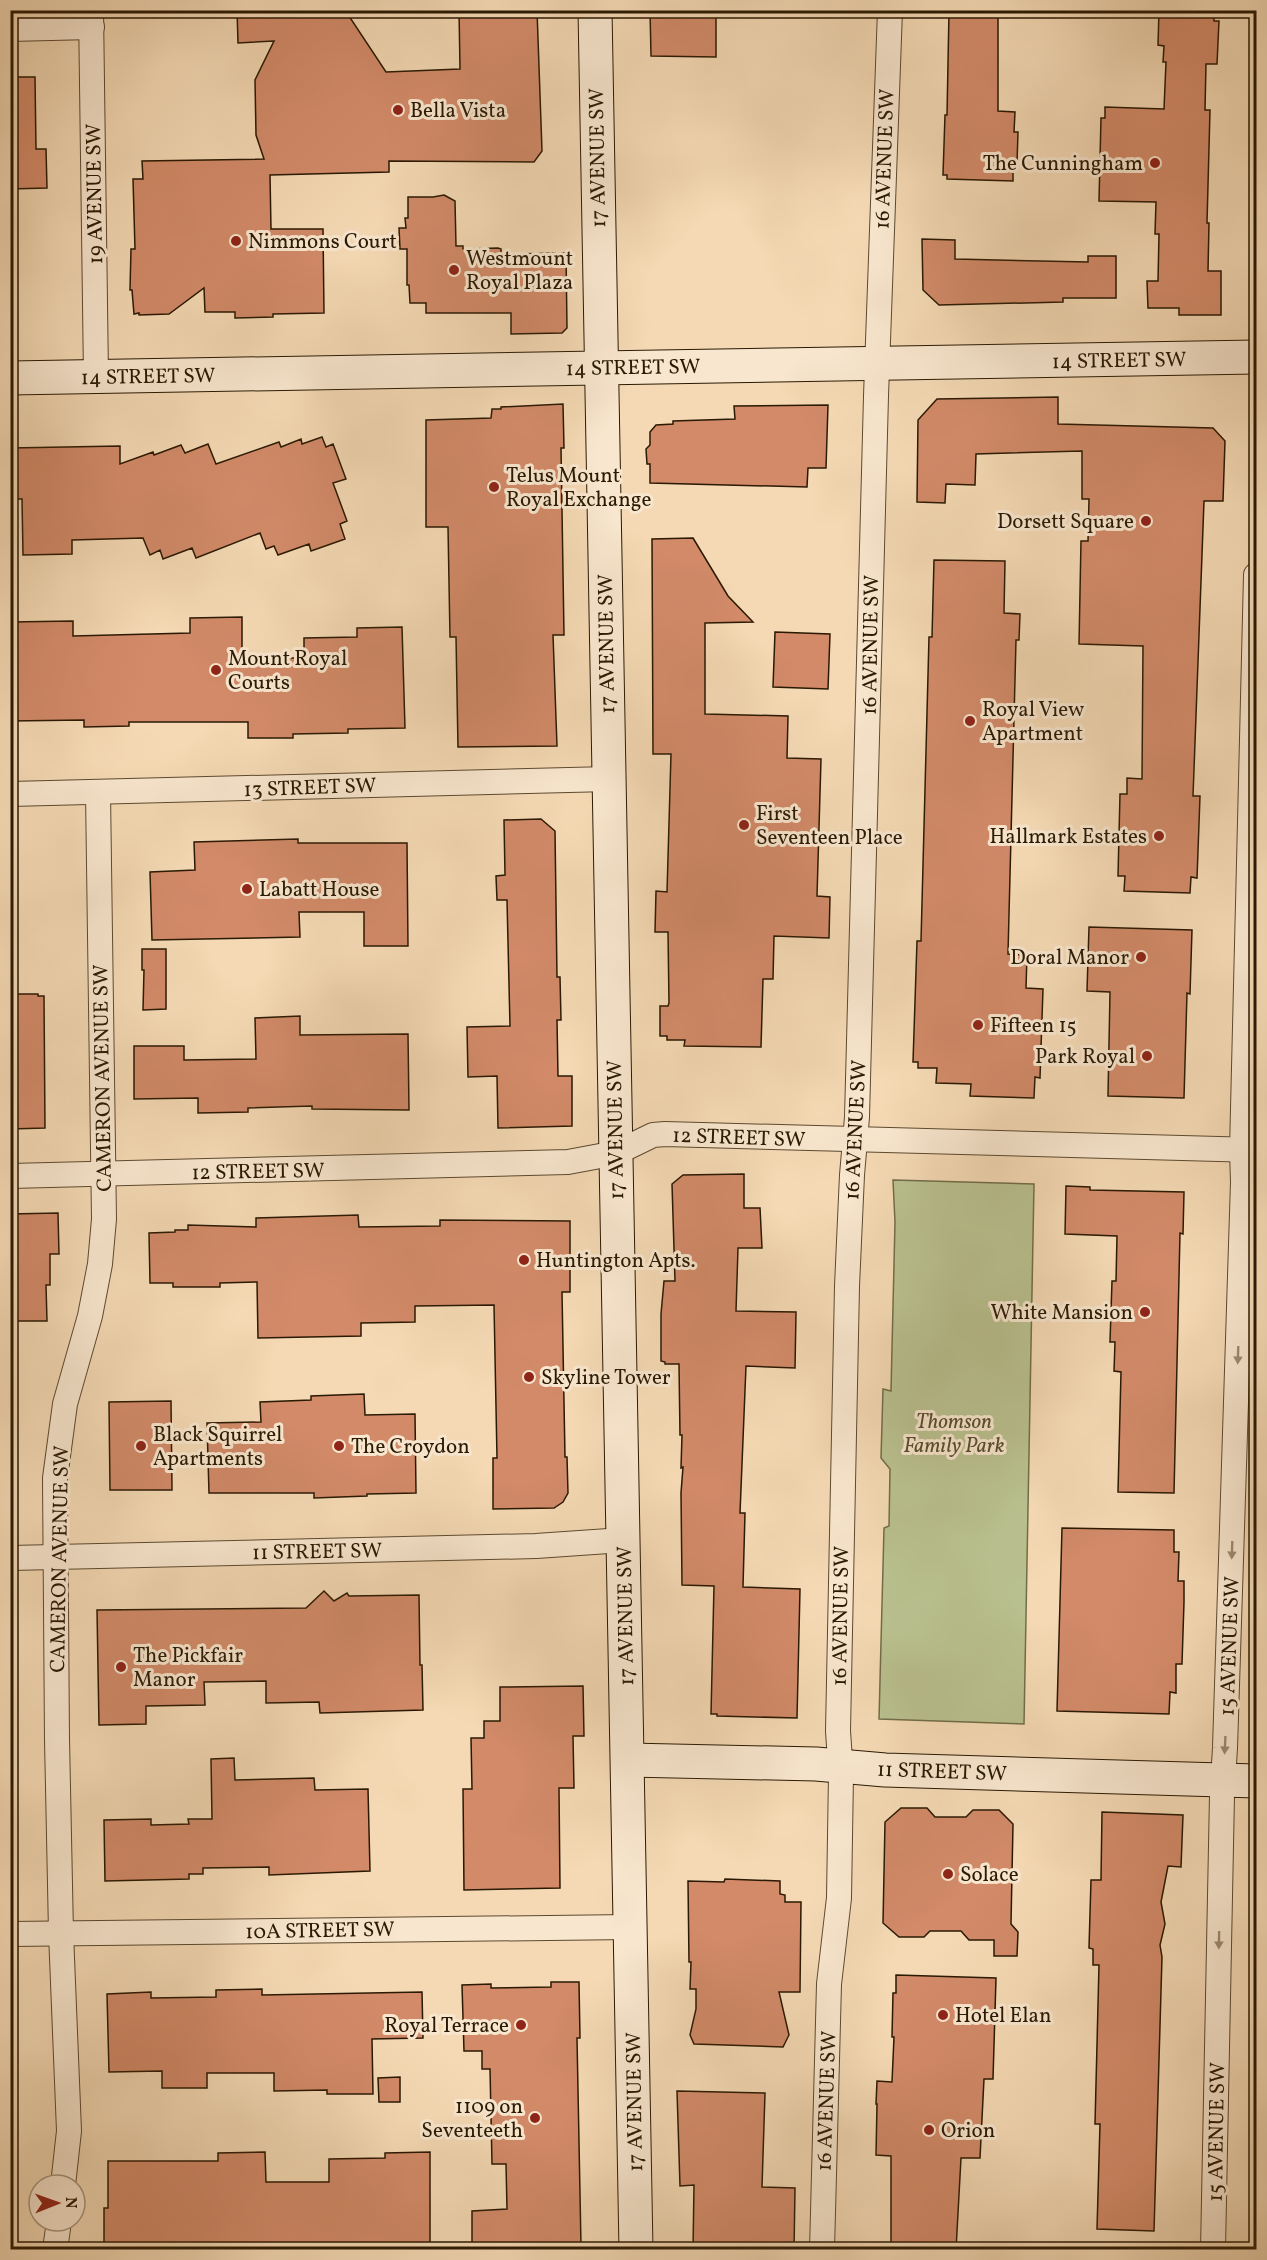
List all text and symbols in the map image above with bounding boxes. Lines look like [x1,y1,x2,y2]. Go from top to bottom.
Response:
street label: 17 AVENUE SW [583,88,614,228]
street label: 16 AVENUE SW [869,88,902,230]
place label: Bella Vista [410,97,506,126]
marker: Bella Vista [391,103,405,117]
street label: 19 AVENUE SW [80,123,111,265]
place label: The Cunningham [983,150,1143,179]
marker: The Cunningham [1148,156,1162,170]
place label: Nimmons Court [248,228,397,257]
marker: Nimmons Court [229,234,243,248]
place label: Westmount Royal Plaza [466,245,573,298]
marker: Westmount Royal Plaza [447,263,461,277]
street label: 14 STREET SW [1051,346,1187,377]
street label: 14 STREET SW [565,353,701,384]
street label: 14 STREET SW [80,362,216,393]
place label: Telus Mount Royal Exchange [506,462,651,515]
marker: Telus Mount Royal Exchange [487,480,501,494]
place label: Dorsett Square [997,508,1134,537]
marker: Dorsett Square [1139,514,1153,528]
street label: 17 AVENUE SW [592,574,623,714]
street label: 16 AVENUE SW [856,575,887,715]
place label: Mount Royal Courts [228,645,347,698]
marker: Mount Royal Courts [209,663,223,677]
place label: Royal View Apartment [982,696,1084,749]
marker: Royal View Apartment [963,714,977,728]
street label: 13 STREET SW [243,772,377,805]
place label: First Seventeen Place [756,800,903,853]
marker: First Seventeen Place [737,818,751,832]
place label: Hallmark Estates [989,823,1147,852]
marker: Hallmark Estates [1152,829,1166,843]
place label: Labatt House [259,876,379,905]
marker: Labatt House [240,882,254,896]
place label: Doral Manor [1010,944,1129,973]
marker: Doral Manor [1134,950,1148,964]
street label: CAMERON AVENUE SW [87,964,120,1192]
place label: Fifteen 15 [990,1012,1077,1041]
marker: Fifteen 15 [971,1018,985,1032]
place label: Park Royal [1035,1043,1135,1072]
marker: Park Royal [1140,1049,1154,1063]
street label: 16 AVENUE SW [838,1059,875,1201]
street label: 17 AVENUE SW [601,1060,632,1200]
street label: 12 STREET SW [672,1122,806,1155]
street label: 12 STREET SW [191,1157,325,1188]
place label: Huntington Apts. [536,1247,696,1276]
marker: Huntington Apts. [517,1253,531,1267]
place label: White Mansion [990,1299,1133,1328]
marker: White Mansion [1138,1305,1152,1319]
one-way arrow [1233,1346,1242,1365]
place label: Skyline Tower [541,1364,671,1393]
marker: Skyline Tower [522,1370,536,1384]
park label: Thomson Family Park [904,1408,1005,1461]
place label: Black Squirrel Apartments [153,1421,282,1474]
place label: The Croydon [351,1433,470,1462]
marker: Black Squirrel Apartments [134,1439,148,1453]
marker: The Croydon [332,1439,346,1453]
street label: CAMERON AVENUE SW [44,1445,77,1673]
street label: 11 STREET SW [252,1537,382,1568]
one-way arrow [1227,1541,1236,1560]
street label: 17 AVENUE SW [611,1546,642,1686]
street label: 16 AVENUE SW [826,1546,857,1686]
street label: 15 AVENUE SW [1214,1576,1247,1716]
place label: The Pickfair Manor [133,1642,243,1695]
marker: The Pickfair Manor [114,1660,128,1674]
one-way arrow [1221,1736,1230,1755]
street label: 11 STREET SW [876,1756,1008,1789]
place label: Solace [960,1861,1019,1890]
marker: Solace [941,1867,955,1881]
street label: 10A STREET SW [245,1916,395,1947]
one-way arrow [1214,1930,1224,1949]
place label: Hotel Elan [955,2002,1051,2031]
marker: Hotel Elan [936,2008,950,2022]
place label: Royal Terrace [384,2012,509,2041]
marker: Royal Terrace [514,2018,528,2032]
street label: 16 AVENUE SW [811,2030,844,2172]
street label: 17 AVENUE SW [620,2032,651,2172]
street label: 15 AVENUE SW [1202,2062,1233,2202]
place label: 1109 on Seventeeth [421,2093,523,2146]
marker: 1109 on Seventeeth [528,2111,542,2125]
place label: Orion [941,2117,995,2146]
marker: Orion [922,2123,936,2137]
north arrow [27,2173,87,2233]
text: N [59,2197,81,2209]

